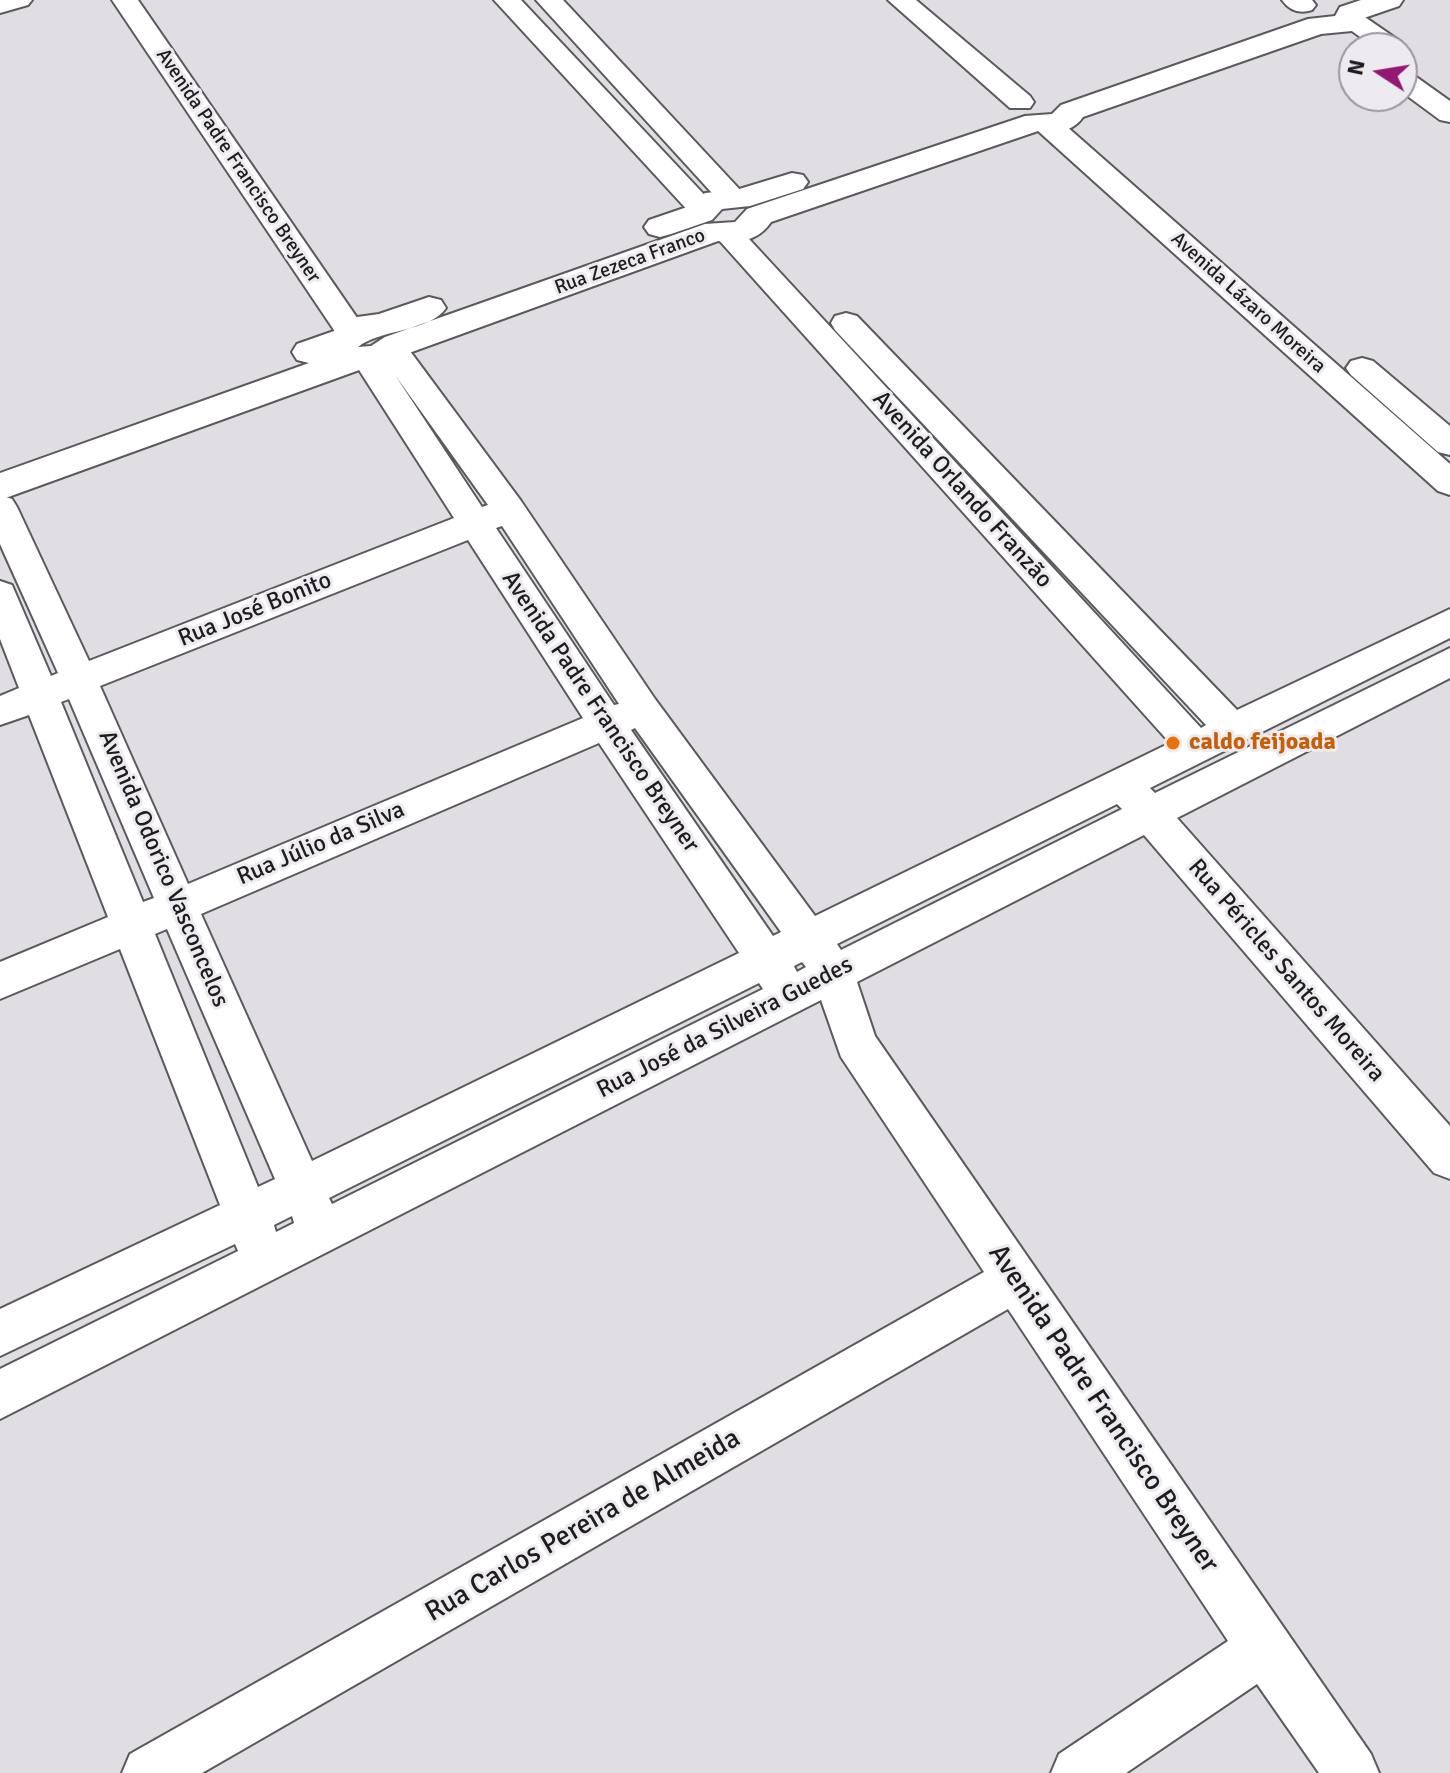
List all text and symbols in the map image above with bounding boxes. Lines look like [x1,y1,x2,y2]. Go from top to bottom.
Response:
north arrow [1338,32,1418,112]
street label: Avenida Padre Francisco Breyner [150,44,326,288]
text: N [1341,57,1371,78]
street label: Rua Zezeca Franco [551,224,709,300]
street label: Avenida Lázaro Moreira [1166,227,1330,379]
street label: Avenida Orlando Franzão [866,386,1058,594]
street label: Rua José Bonito [174,566,336,654]
street label: Avenida Padre Francisco Breyner [495,566,705,858]
street label: Avenida Odorico Vasconcelos [92,726,234,1012]
place label: caldo feijoada [1189,729,1336,757]
marker: caldo feijoada [1164,734,1182,752]
street label: Rua Júlio da Silva [233,796,409,892]
street label: Rua Péricles Santos Moreira [1181,854,1391,1088]
street label: Rua José da Silveira Guedes [592,951,858,1105]
street label: Avenida Padre Francisco Breyner [980,1239,1226,1579]
street label: Rua Carlos Pereira de Almeida [420,1422,746,1630]

